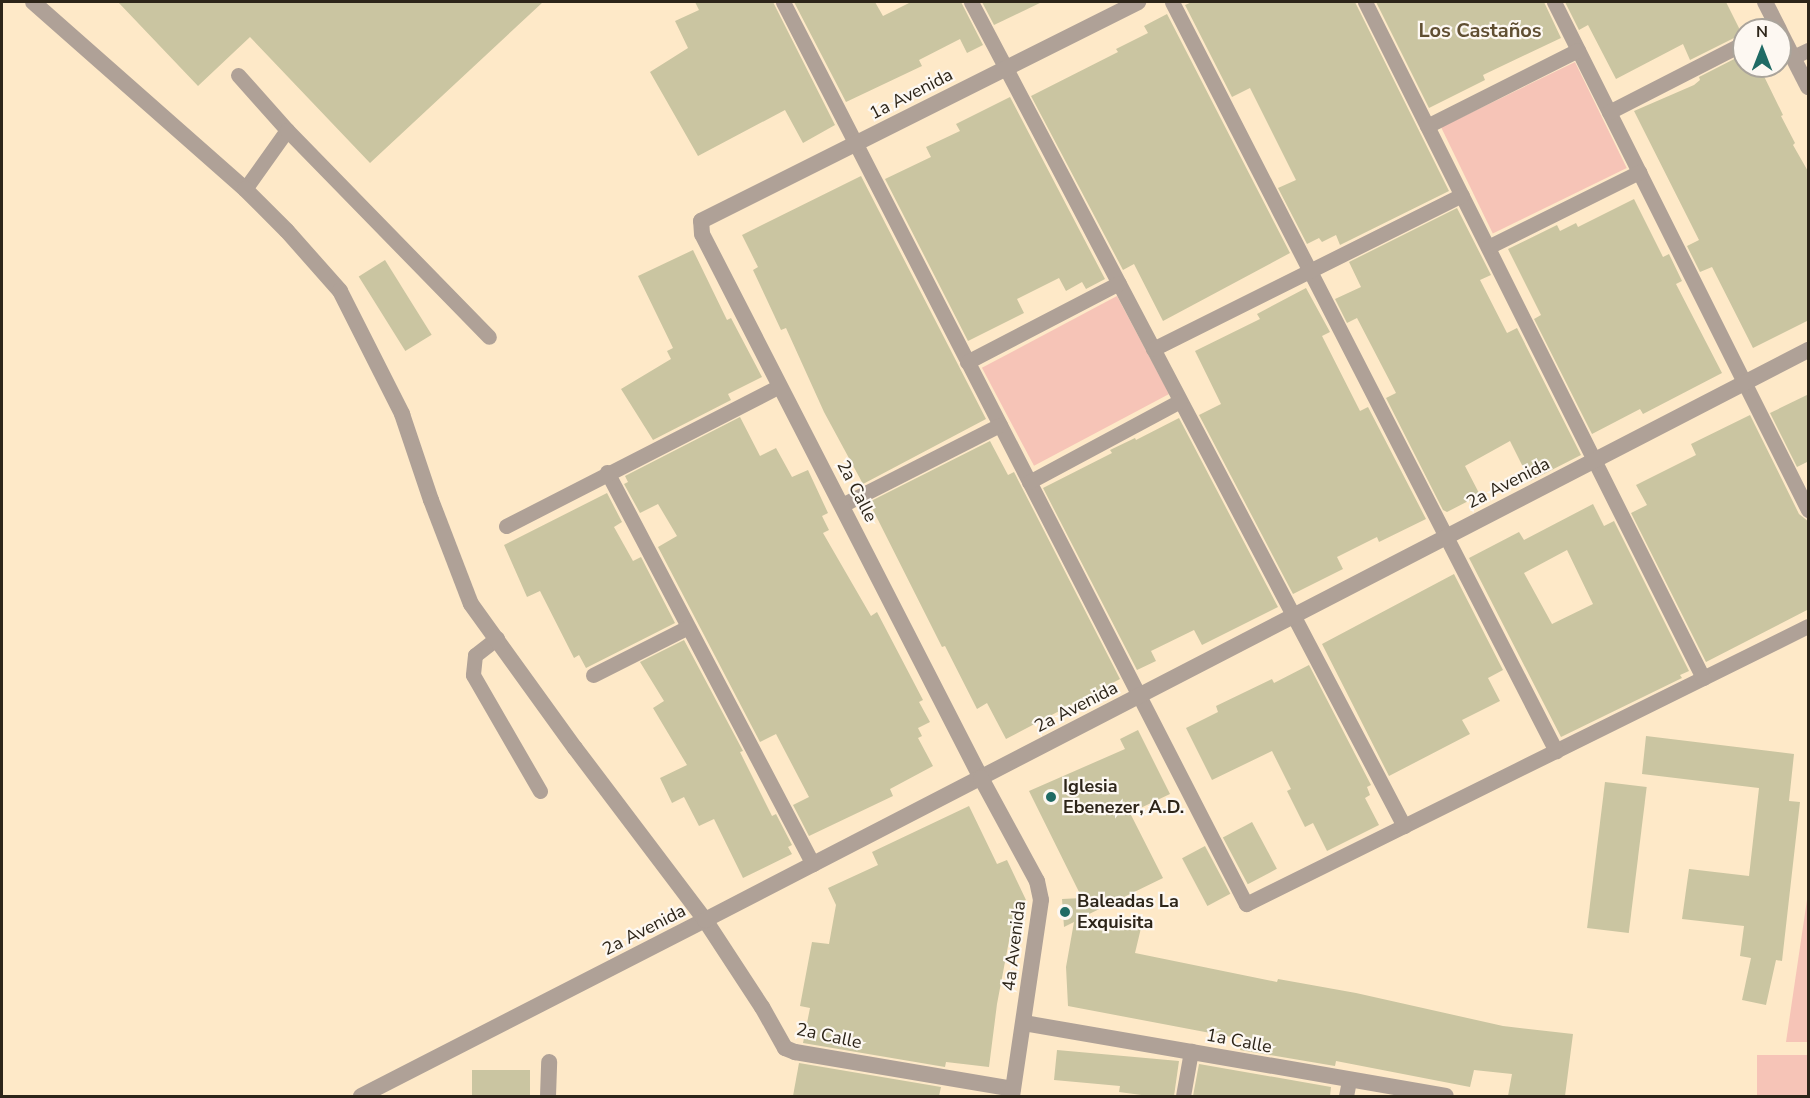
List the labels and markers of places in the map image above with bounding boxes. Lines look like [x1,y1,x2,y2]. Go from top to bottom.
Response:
place label: Iglesia Ebenezer, A.D. [1063,776,1184,818]
marker: Iglesia Ebenezer, A.D. [1044,790,1058,804]
place label: Baleadas La Exquisita [1077,891,1179,934]
marker: Baleadas La Exquisita [1058,905,1072,919]

